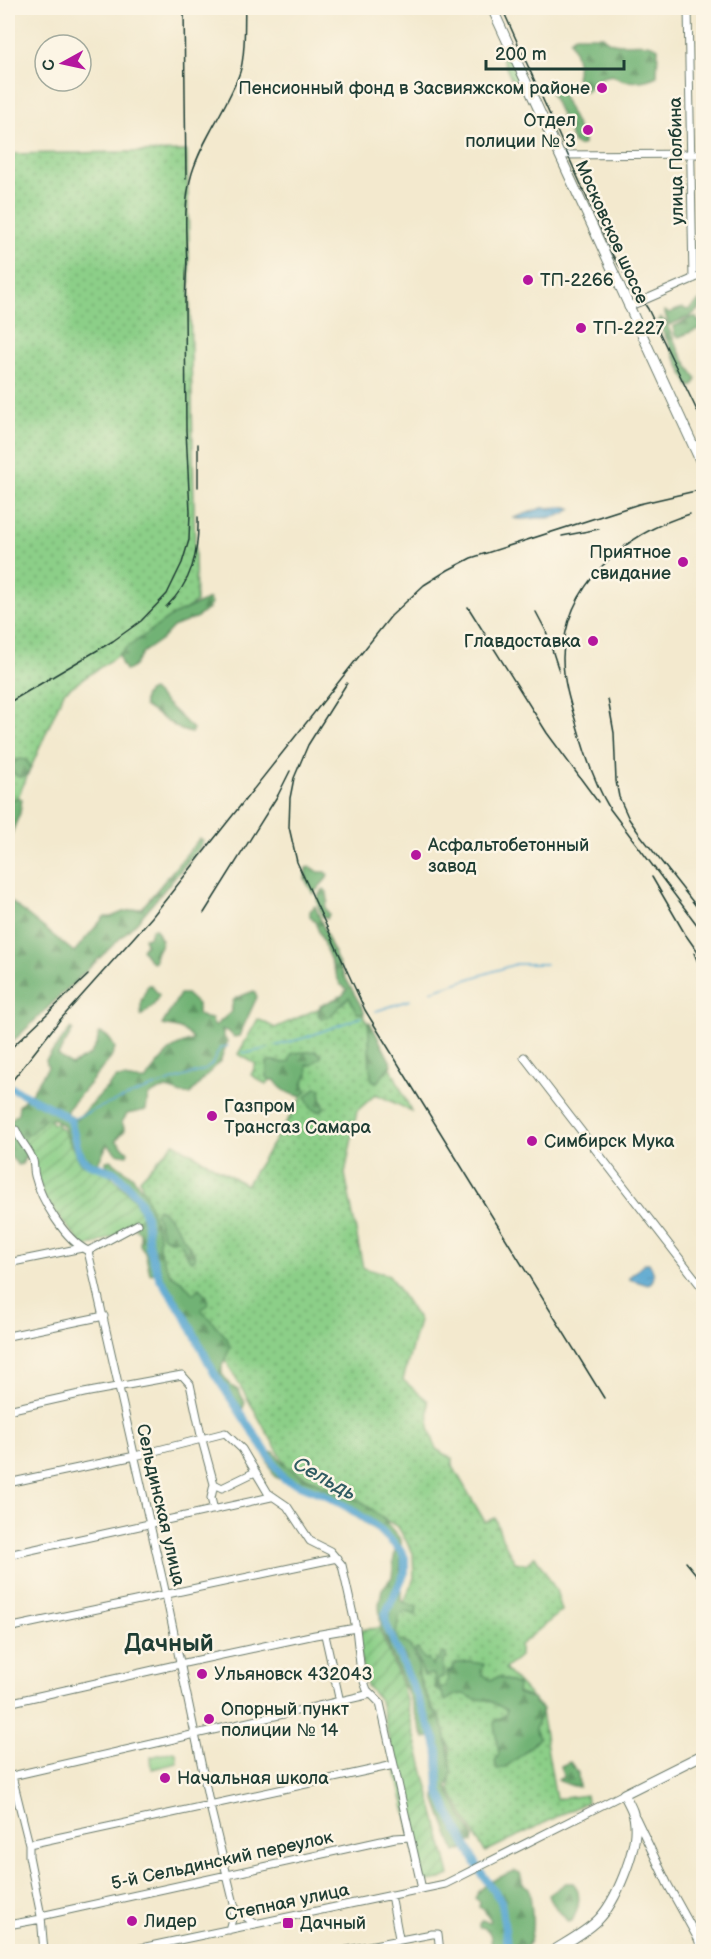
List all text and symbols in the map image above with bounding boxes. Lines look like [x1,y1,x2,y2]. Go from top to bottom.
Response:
north arrow [33,33,93,93]
scale bar [486,33,624,71]
text: 200 m [495,44,547,65]
text: С [39,58,60,72]
place label: Пенсионный фонд в Засвияжском районе [238,78,590,99]
marker: Пенсионный фонд в Засвияжском районе [595,81,609,95]
street label: улица Полбина [665,96,688,225]
place label: Отдел полиции № 3 [465,110,576,152]
marker: Отдел полиции № 3 [581,123,595,137]
street label: Московское шоссе [570,157,653,307]
place label: ТП-2266 [540,270,614,291]
marker: ТП-2266 [521,273,535,287]
place label: ТП-2227 [593,318,664,339]
marker: ТП-2227 [574,321,588,335]
place label: Приятное свидание [589,542,671,584]
marker: Приятное свидание [676,555,690,569]
place label: Главдоставка [464,631,581,652]
marker: Главдоставка [586,634,600,648]
place label: Асфальтобетонный завод [427,835,589,877]
marker: Асфальтобетонный завод [409,848,423,862]
place label: Газпром Трансгаз Самара [224,1096,371,1138]
marker: Газпром Трансгаз Самара [205,1109,219,1123]
place label: Симбирск Мука [544,1131,675,1152]
marker: Симбирск Мука [525,1134,539,1148]
street label: Сельдинская улица [132,1422,189,1589]
water label: Сельдь [289,1452,360,1506]
district label: Дачный [124,1629,214,1658]
place label: Ульяновск 432043 [214,1664,372,1685]
marker: Ульяновск 432043 [195,1667,209,1681]
place label: Опорный пункт полиции № 14 [221,1699,350,1741]
marker: Опорный пункт полиции № 14 [202,1712,216,1726]
place label: Начальная школа [177,1768,329,1789]
marker: Начальная школа [158,1771,172,1785]
street label: 5-й Сельдинский переулок [109,1827,335,1894]
street label: Степная улица [223,1879,351,1926]
place label: Лидер [143,1911,197,1932]
place label: Дачный [300,1913,366,1934]
marker: Лидер [125,1914,139,1928]
marker: Дачный [281,1916,295,1930]

